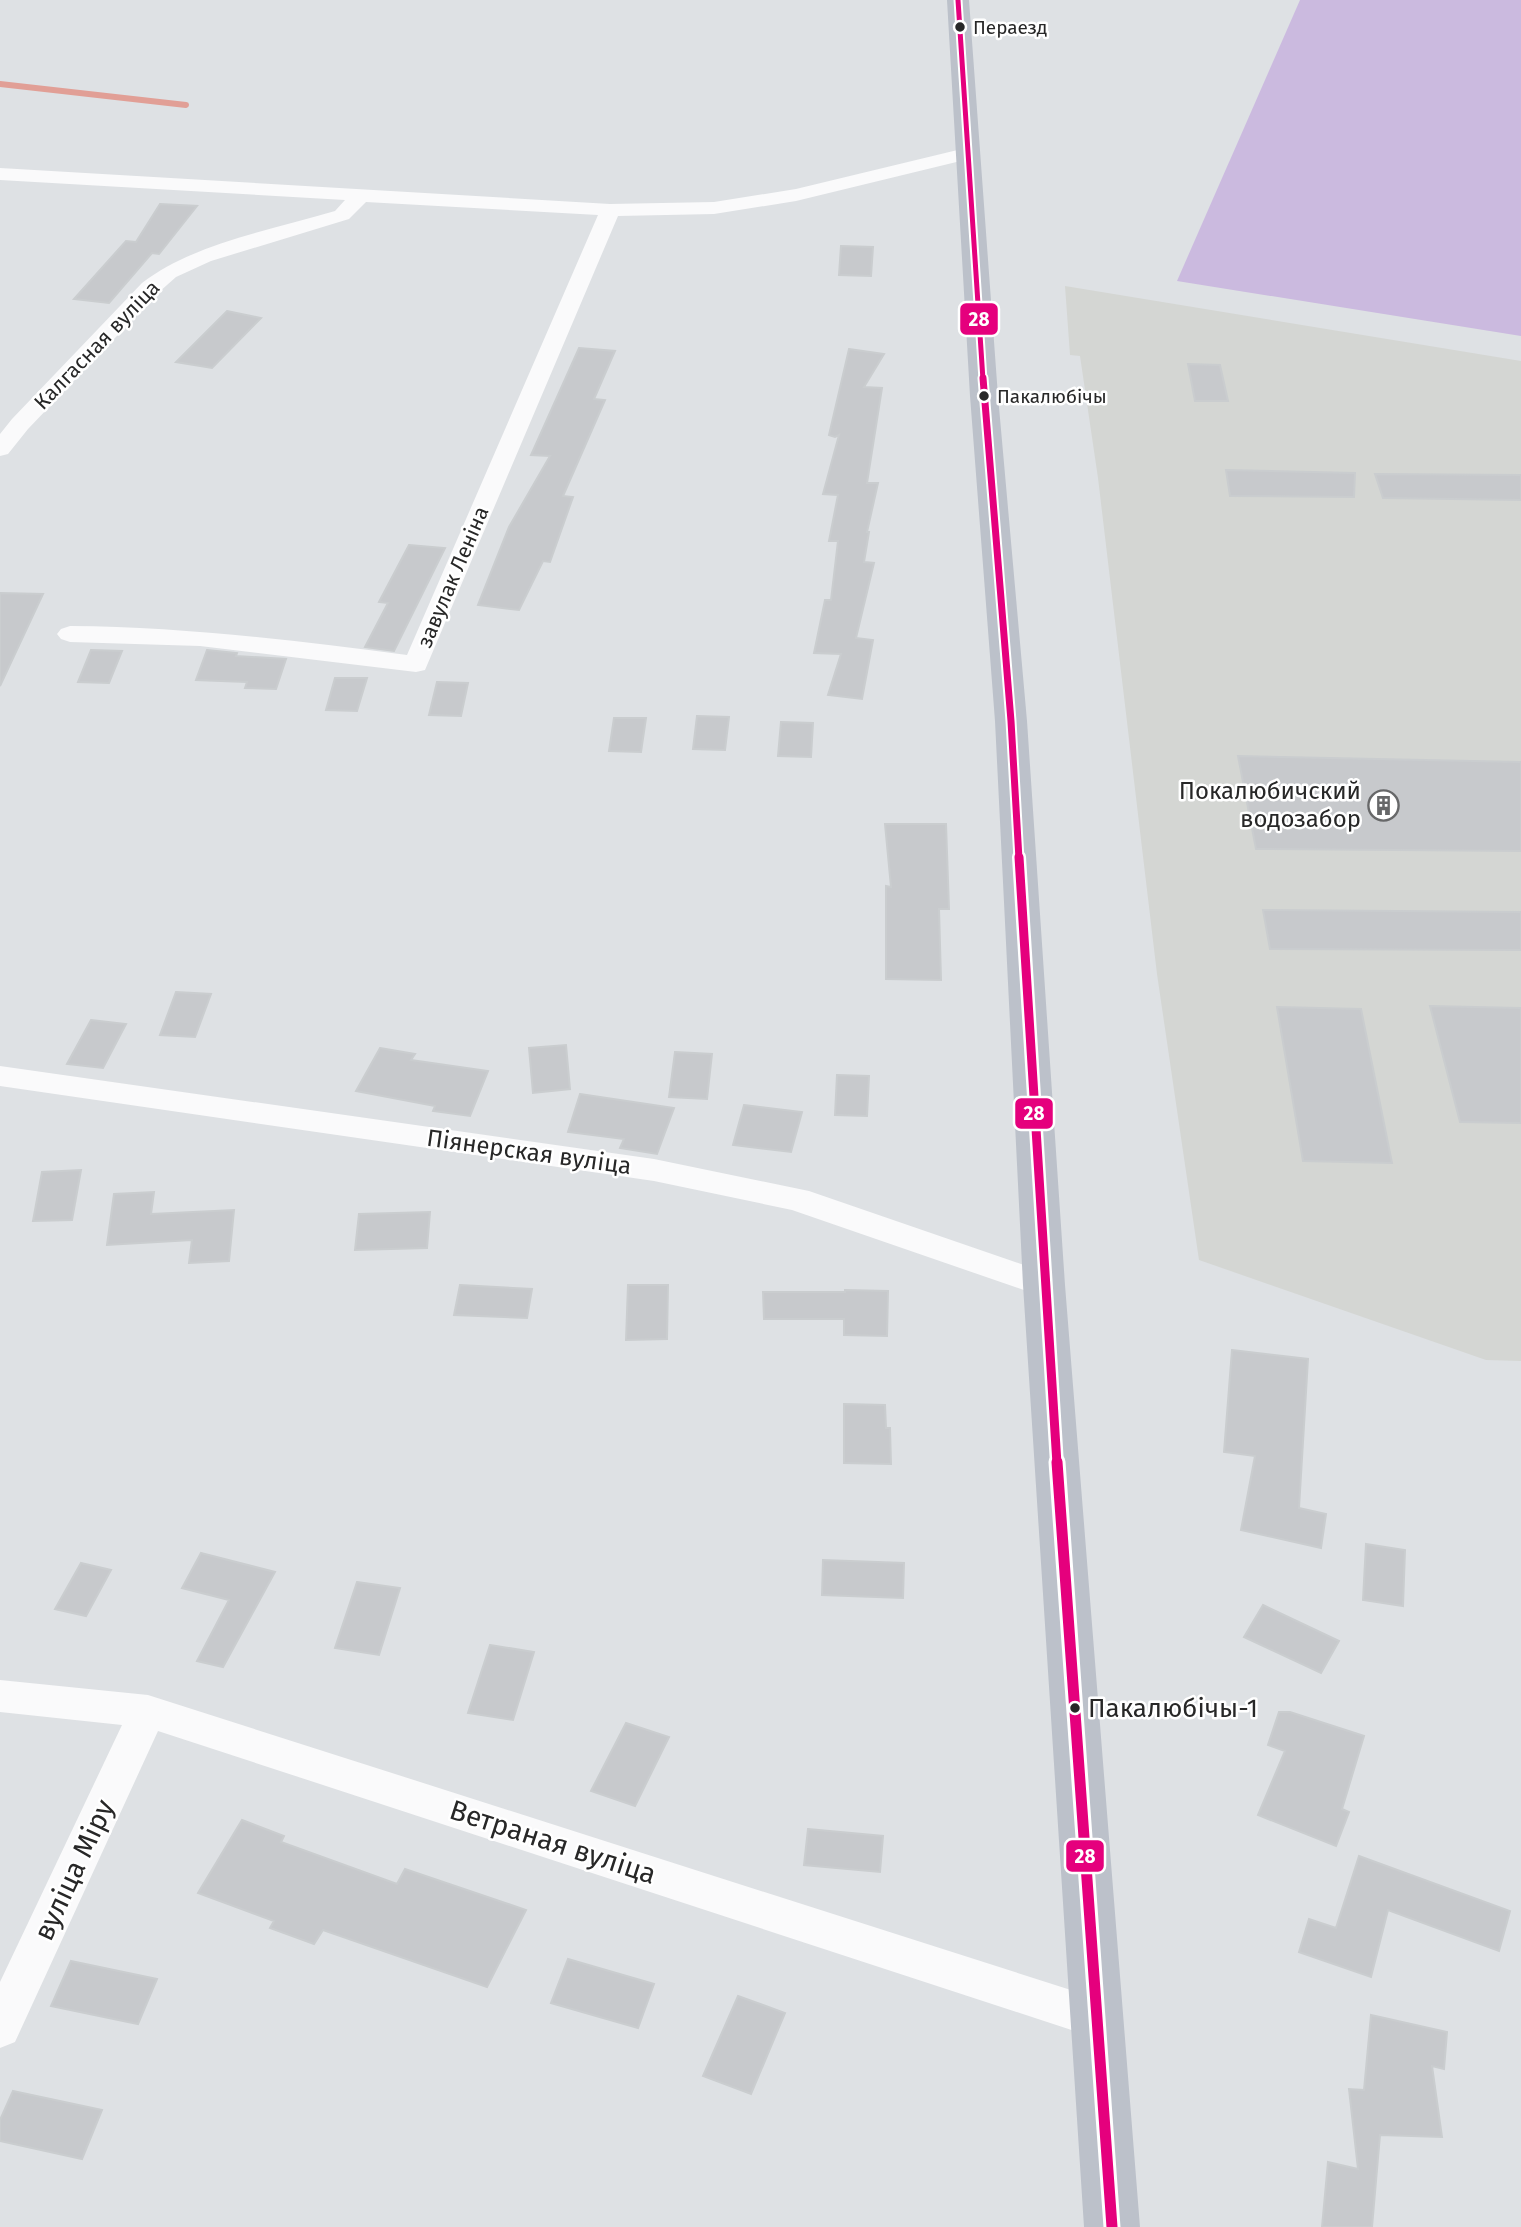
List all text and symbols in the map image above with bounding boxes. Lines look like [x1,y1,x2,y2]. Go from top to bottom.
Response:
place label: Пераезд [973,16,1047,39]
marker: Пераезд [953,20,967,34]
street label: Калгасная вуліца [29,275,165,415]
line badge: 28 [959,302,999,336]
text: 28 [969,308,989,331]
place label: Пакалюбічы [997,385,1107,408]
marker: Пакалюбічы [977,389,991,403]
street label: завулак Леніна [412,502,494,652]
place label: Покалюбичский водозабор [1179,777,1361,833]
building icon: Покалюбичский водозабор [1367,788,1401,822]
line badge: 28 [1014,1097,1054,1130]
text: 28 [1024,1102,1044,1125]
street label: Піянерская вуліца [425,1124,633,1180]
place label: Пакалюбічы-1 [1088,1693,1258,1724]
marker: Пакалюбічы-1 [1068,1701,1082,1715]
street label: Ветраная вуліца [446,1793,660,1891]
street label: вуліца Міру [27,1794,121,1946]
line badge: 28 [1065,1839,1105,1873]
text: 28 [1075,1845,1095,1868]

